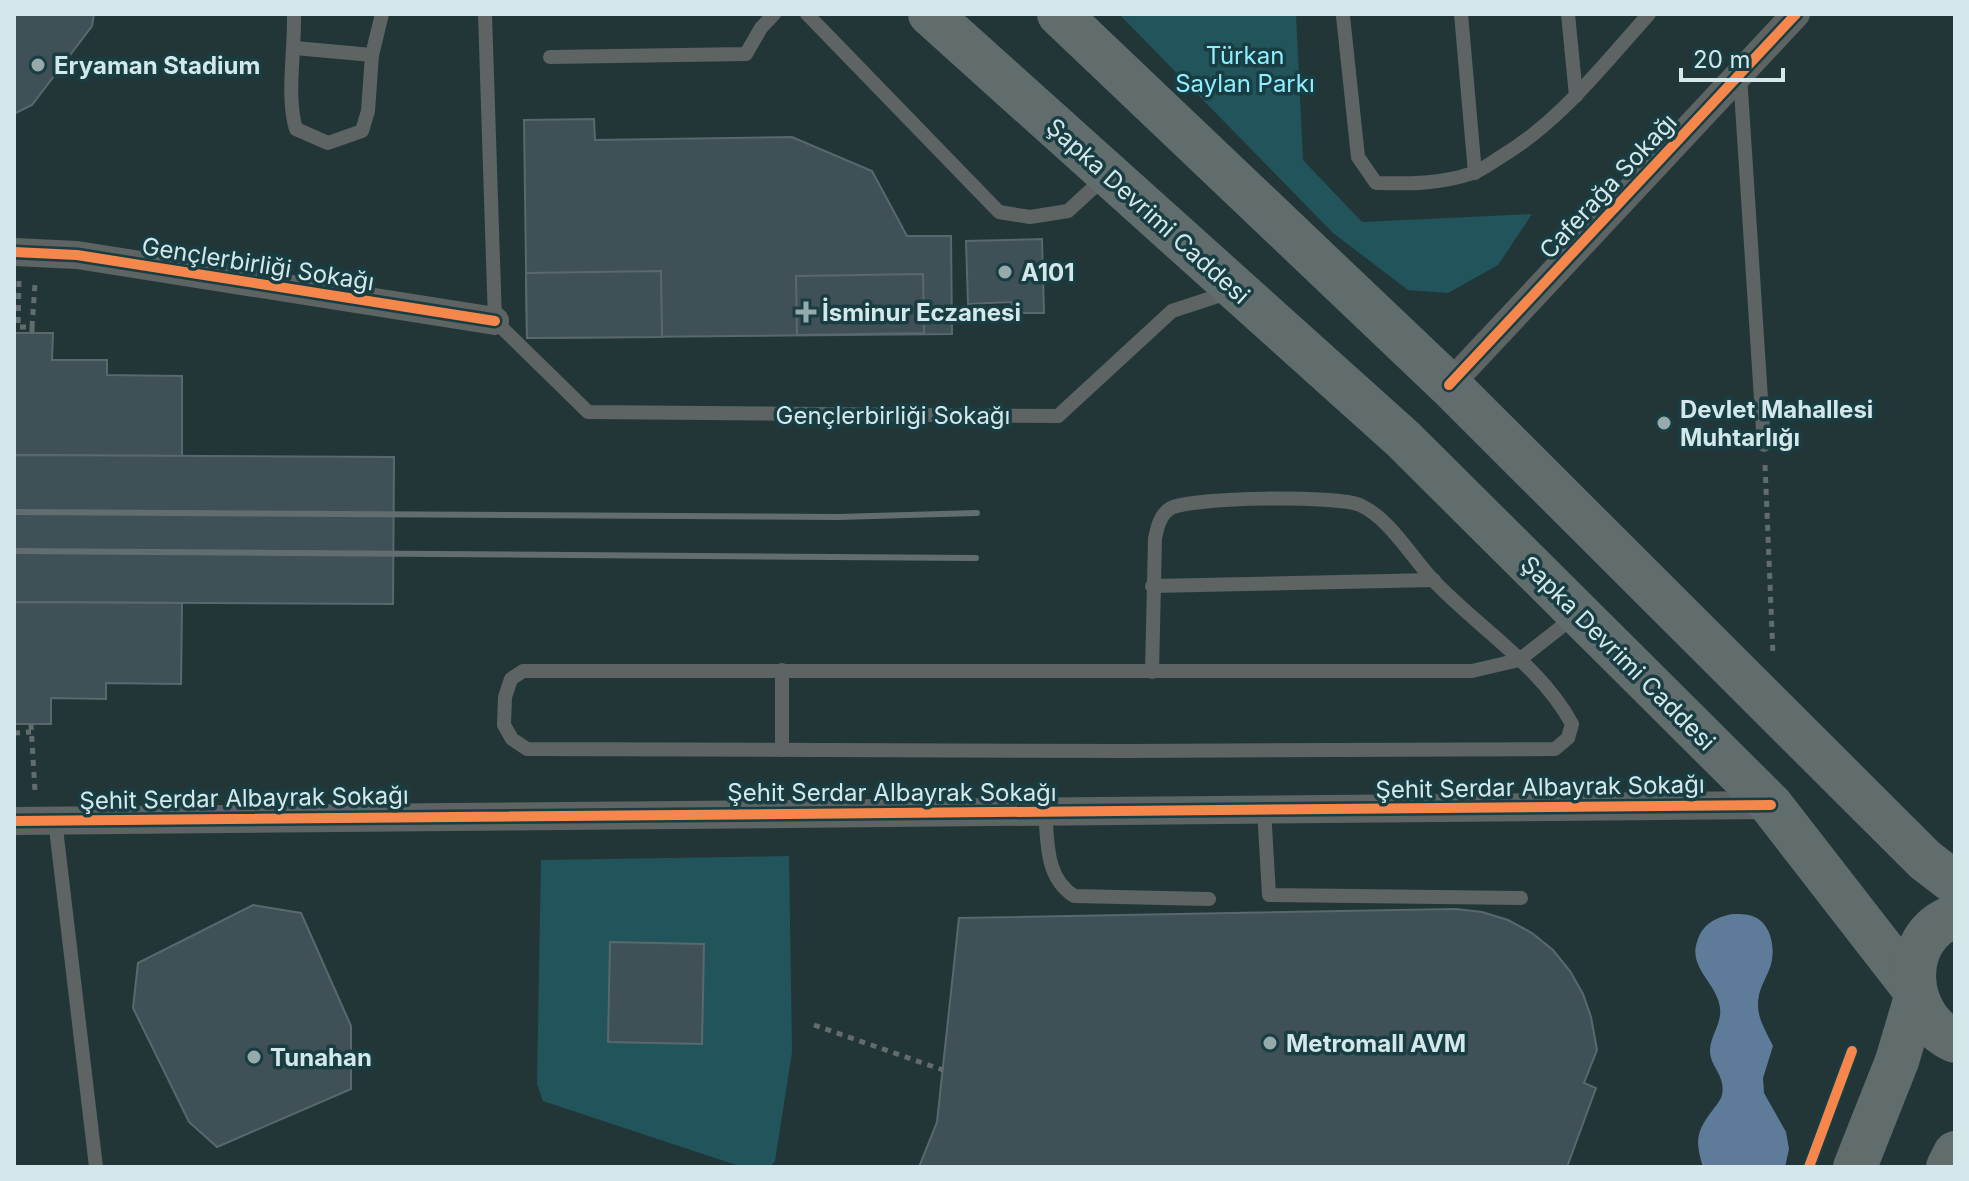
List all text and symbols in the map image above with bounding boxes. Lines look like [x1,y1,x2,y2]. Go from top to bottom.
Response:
scale bar [1681,32,1783,82]
park label: Türkan Saylan Parkı [1175,41,1315,98]
text: 20 m [1693,45,1751,74]
place label: Eryaman Stadium [54,51,260,80]
marker: Eryaman Stadium [29,56,47,74]
street label: Caferağa Sokağı [1533,108,1683,264]
street label: Şapka Devrimi Caddesi [1041,112,1255,310]
street label: Gençlerbirliği Sokağı [140,231,376,297]
place label: A101 [1021,258,1075,287]
marker: A101 [996,263,1014,281]
place label: İsminur Eczanesi [822,297,1021,327]
marker: İsminur Eczanesi [797,303,815,321]
place label: Devlet Mahallesi Muhtarlığı [1680,395,1873,452]
street label: Gençlerbirliği Sokağı [776,401,1010,430]
marker: Devlet Mahallesi Muhtarlığı [1655,414,1673,432]
street label: Şapka Devrimi Caddesi [1515,550,1721,756]
street label: Şehit Serdar Albayrak Sokağı [1375,770,1705,804]
street label: Şehit Serdar Albayrak Sokağı [727,778,1057,807]
street label: Şehit Serdar Albayrak Sokağı [79,781,409,815]
place label: Metromall AVM [1286,1029,1466,1058]
marker: Metromall AVM [1261,1034,1279,1052]
place label: Tunahan [270,1043,372,1072]
marker: Tunahan [245,1048,263,1066]

